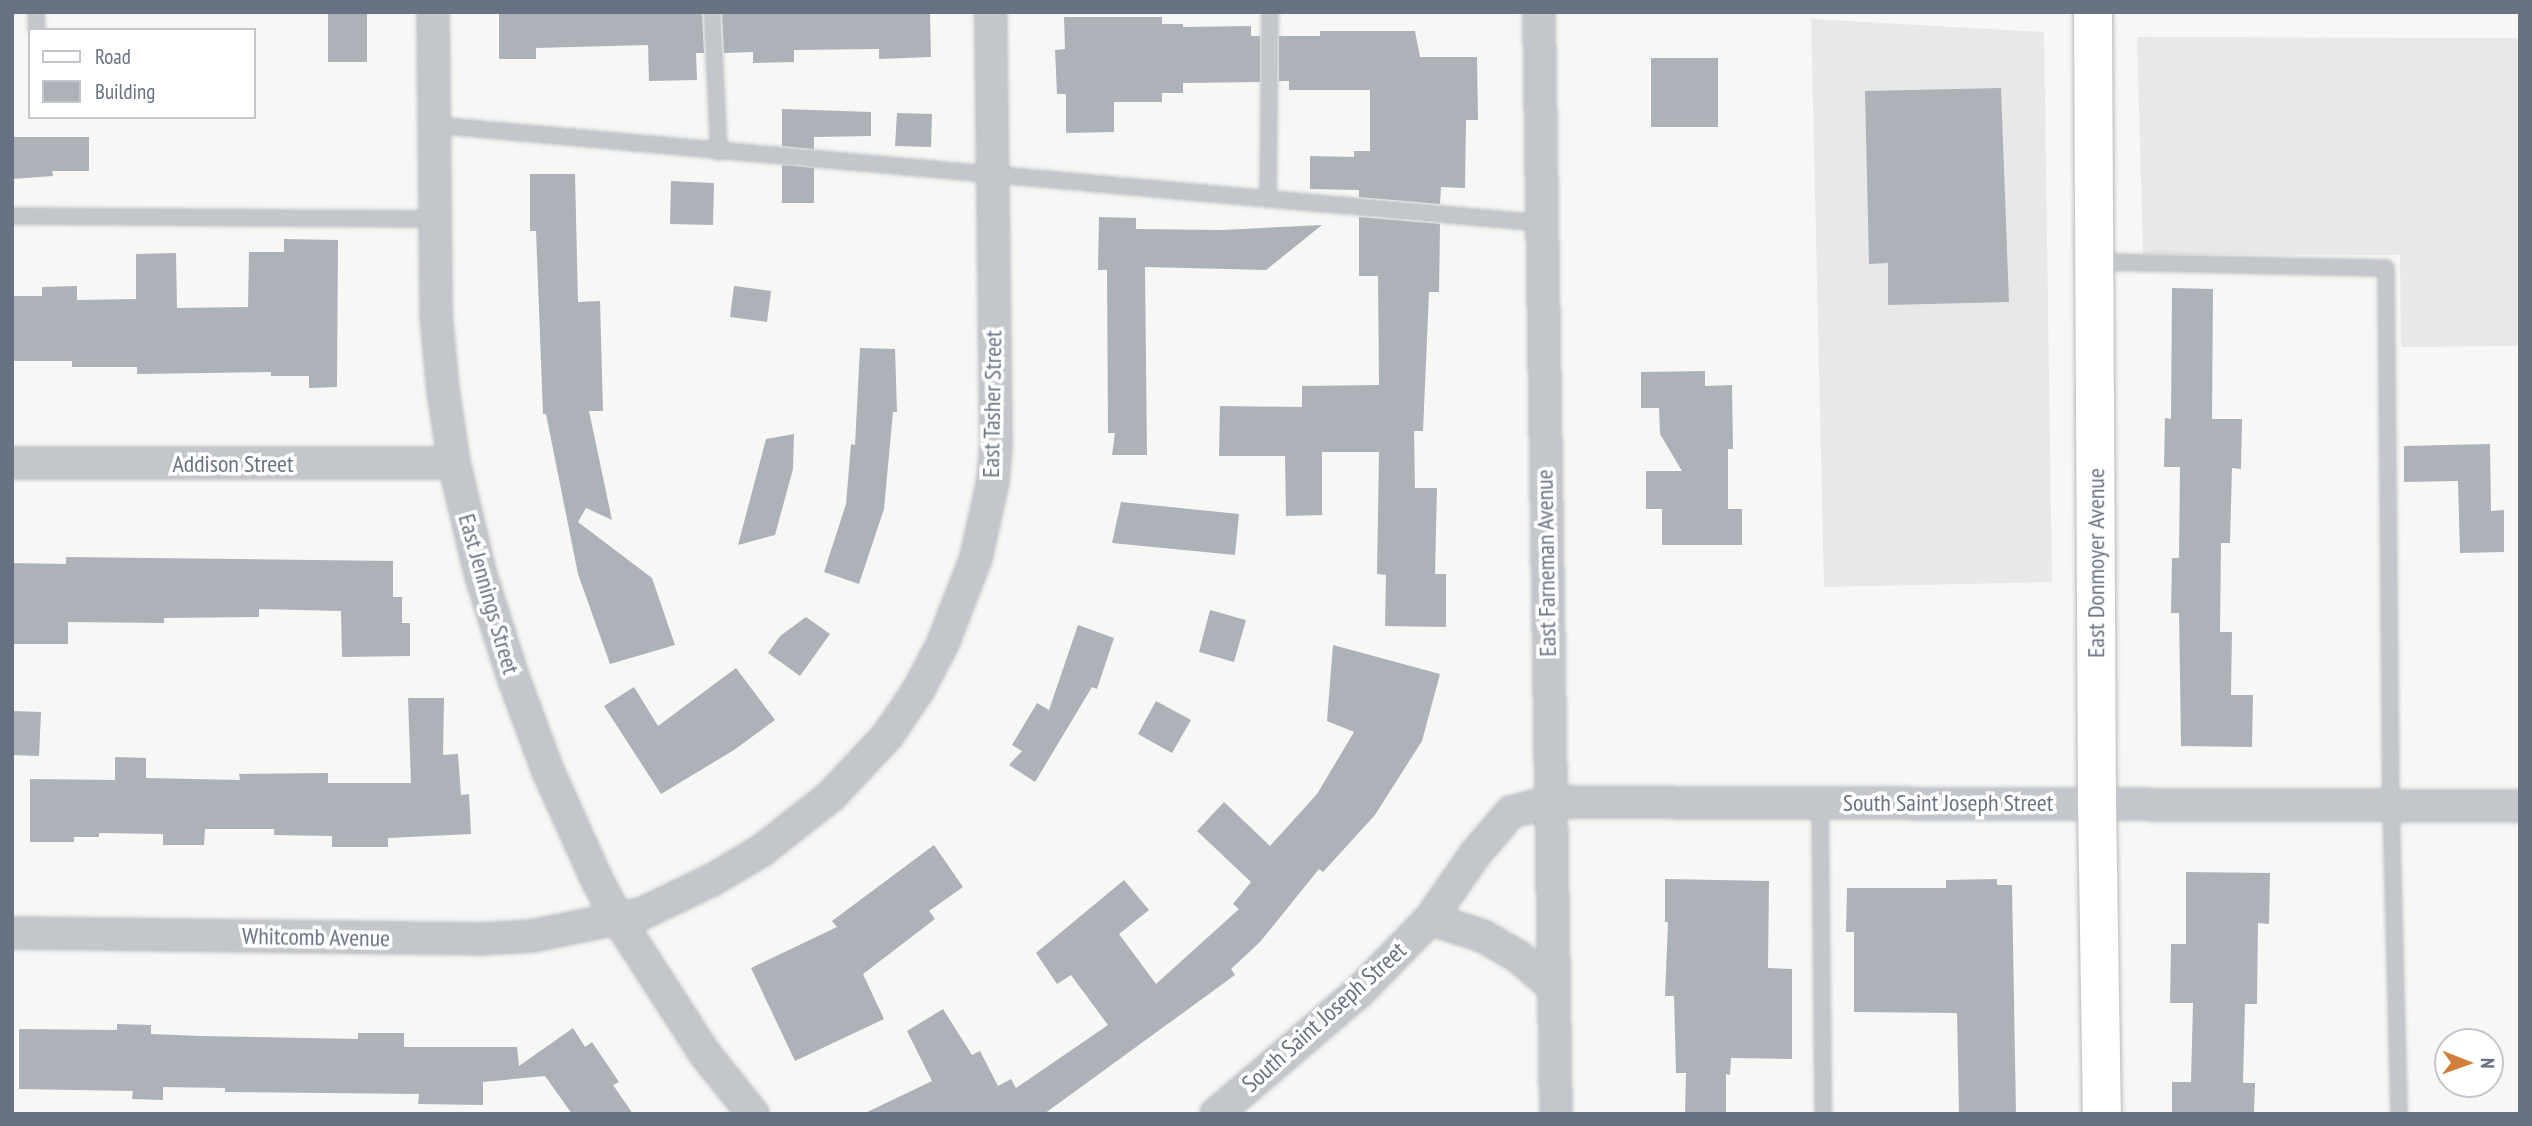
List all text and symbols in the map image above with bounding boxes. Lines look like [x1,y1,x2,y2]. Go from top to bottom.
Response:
legend [28,28,256,119]
text: Road [95,43,131,70]
text: Building [95,78,155,105]
street label: East Tasher Street [976,330,1008,478]
street label: Addison Street [172,450,294,478]
street label: East Donmoyer Avenue [2082,468,2110,658]
street label: East Farneman Avenue [1530,469,1562,657]
street label: East Jennings Street [452,511,526,677]
street label: South Saint Joseph Street [1843,789,2053,817]
street label: Whitcomb Avenue [241,921,391,953]
street label: South Saint Joseph Street [1236,936,1412,1098]
north arrow [2434,1028,2504,1098]
text: N [2476,1058,2500,1069]

